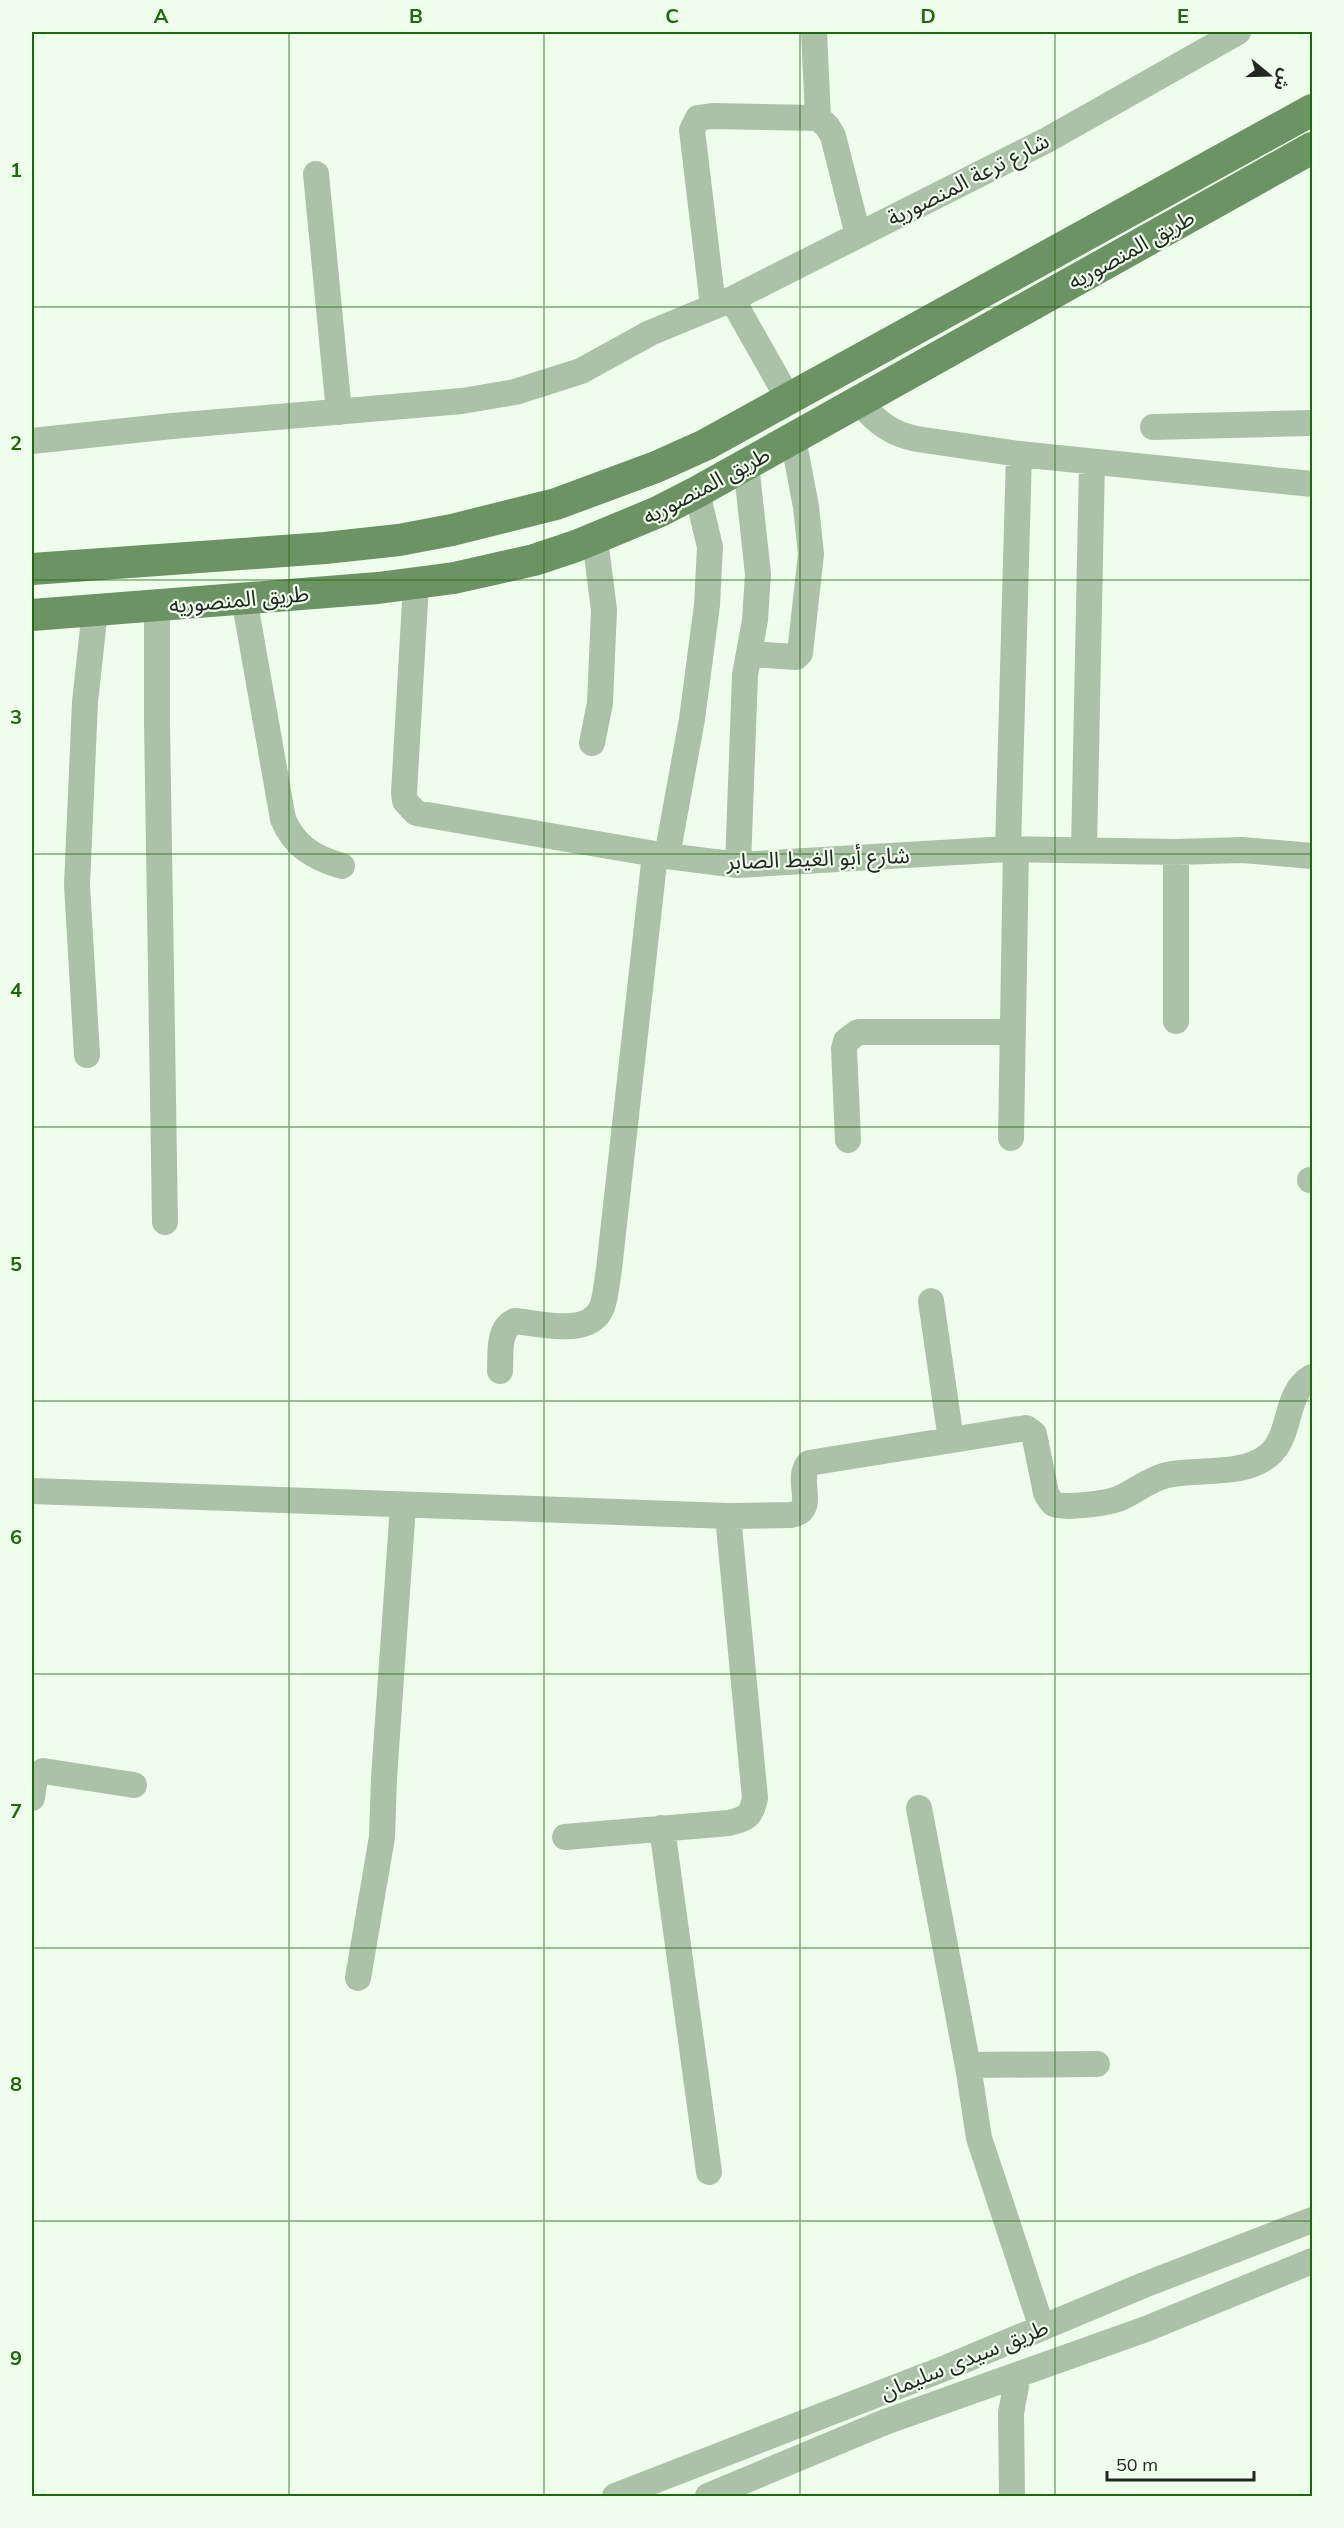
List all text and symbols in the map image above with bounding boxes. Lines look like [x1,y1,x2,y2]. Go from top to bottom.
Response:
text: A [154,3,169,28]
text: B [409,3,423,28]
text: C [665,3,679,28]
text: D [920,3,936,28]
text: E [1177,3,1189,28]
north arrow [1239,45,1299,105]
text: ش [1270,66,1296,94]
street label: شارع ترعة المنصورية [882,126,1055,235]
text: 1 [10,157,22,182]
street label: طريق المنصوريه [1063,203,1199,295]
text: 2 [10,430,22,455]
street label: طريق المنصوريه [638,440,774,530]
street label: طريق المنصوريه [168,579,310,619]
text: 3 [10,704,22,729]
street label: شارع أبو الغيط الصابر [725,841,910,878]
text: 4 [10,977,22,1002]
text: 5 [10,1251,22,1276]
text: 6 [10,1524,22,1549]
text: 7 [10,1798,22,1823]
text: 8 [10,2071,22,2096]
street label: طريق سيدى سليمان [876,2313,1052,2405]
text: 9 [10,2345,22,2370]
scale bar [1107,2444,1254,2482]
text: 50 m [1116,2453,1158,2476]

